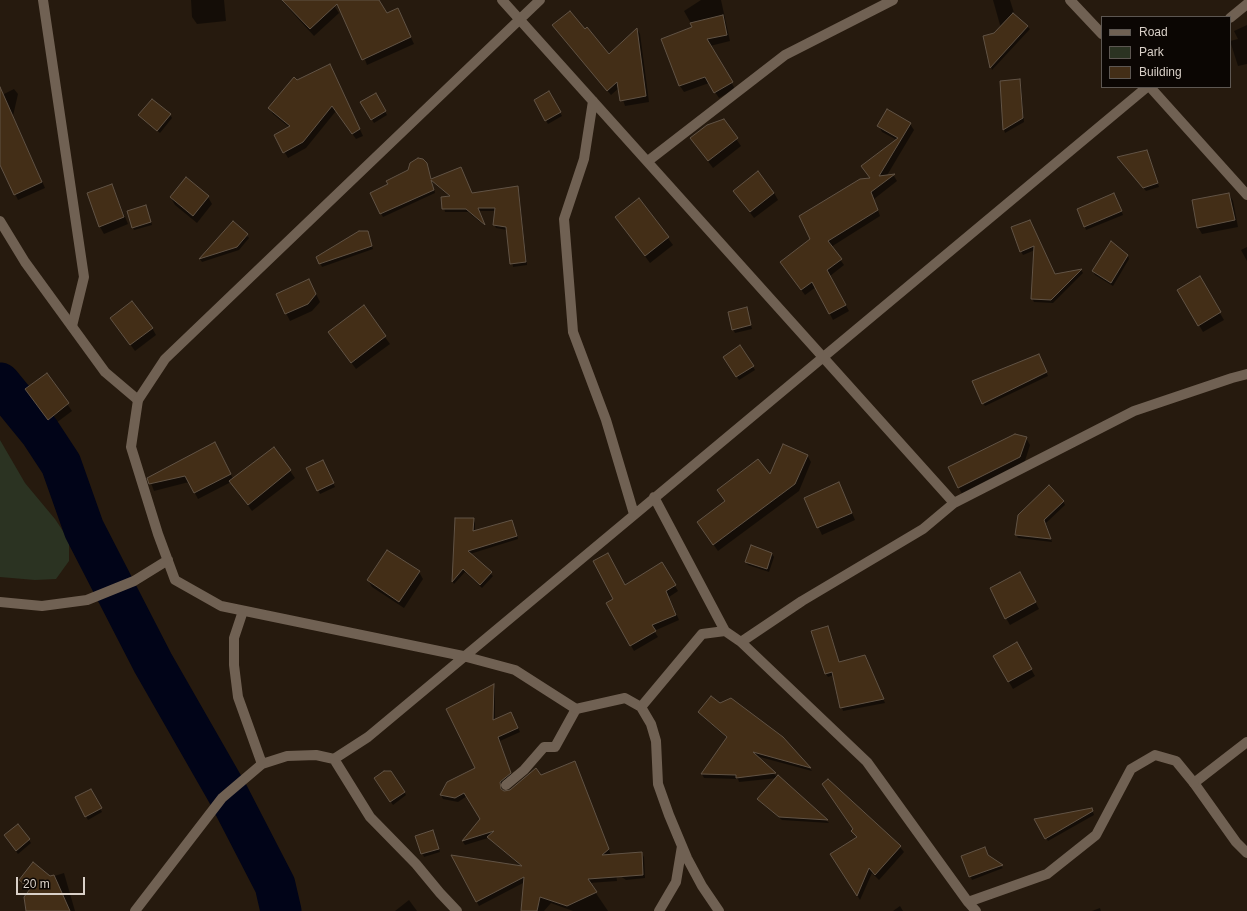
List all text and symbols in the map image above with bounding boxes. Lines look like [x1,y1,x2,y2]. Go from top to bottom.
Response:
legend [1101,16,1231,88]
text: Road [1139,25,1168,39]
text: Park [1139,45,1164,59]
text: Building [1139,65,1182,79]
scale bar [18,869,87,895]
text: 20 m [23,877,50,891]

